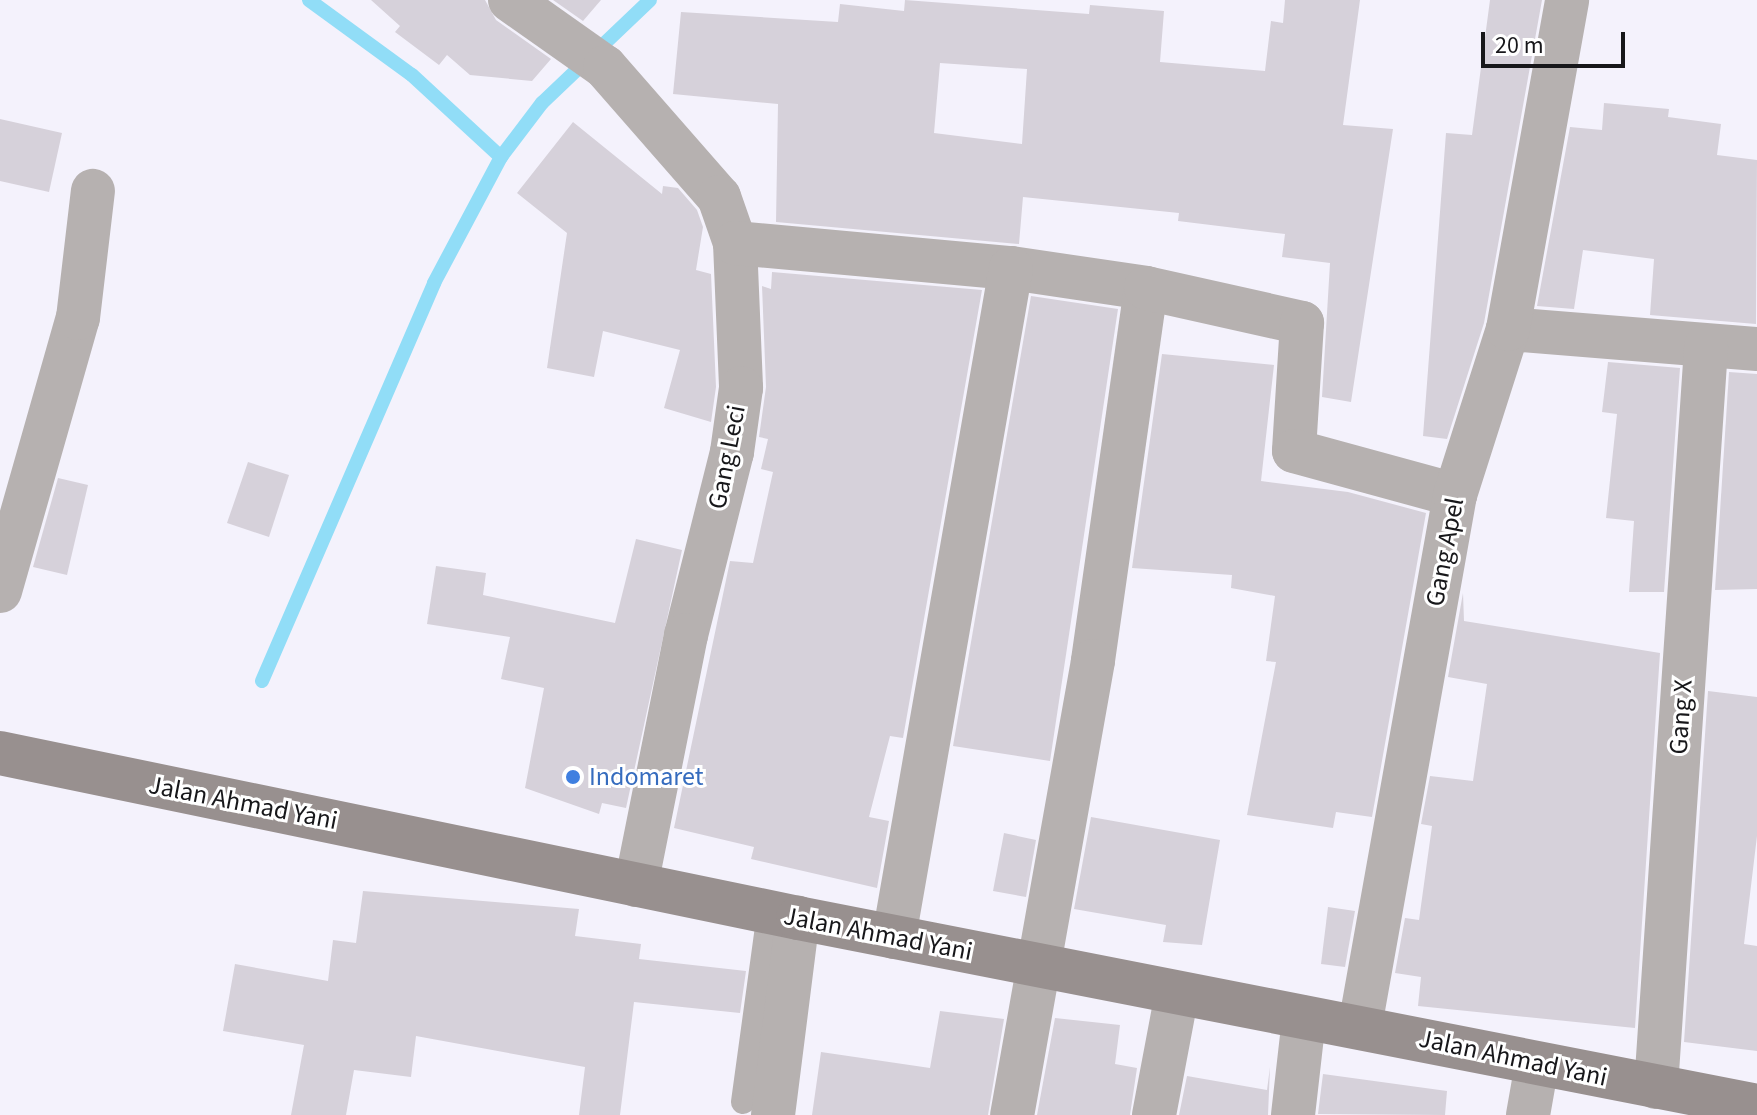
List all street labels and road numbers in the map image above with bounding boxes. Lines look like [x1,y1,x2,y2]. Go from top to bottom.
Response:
street label: Gang Leci [702,402,752,512]
street label: Gang Apel [1419,495,1471,609]
street label: Gang X [1663,678,1699,756]
street label: Jalan Ahmad Yani [146,769,340,837]
street label: Jalan Ahmad Yani [781,900,975,968]
street label: Jalan Ahmad Yani [1416,1023,1610,1093]

